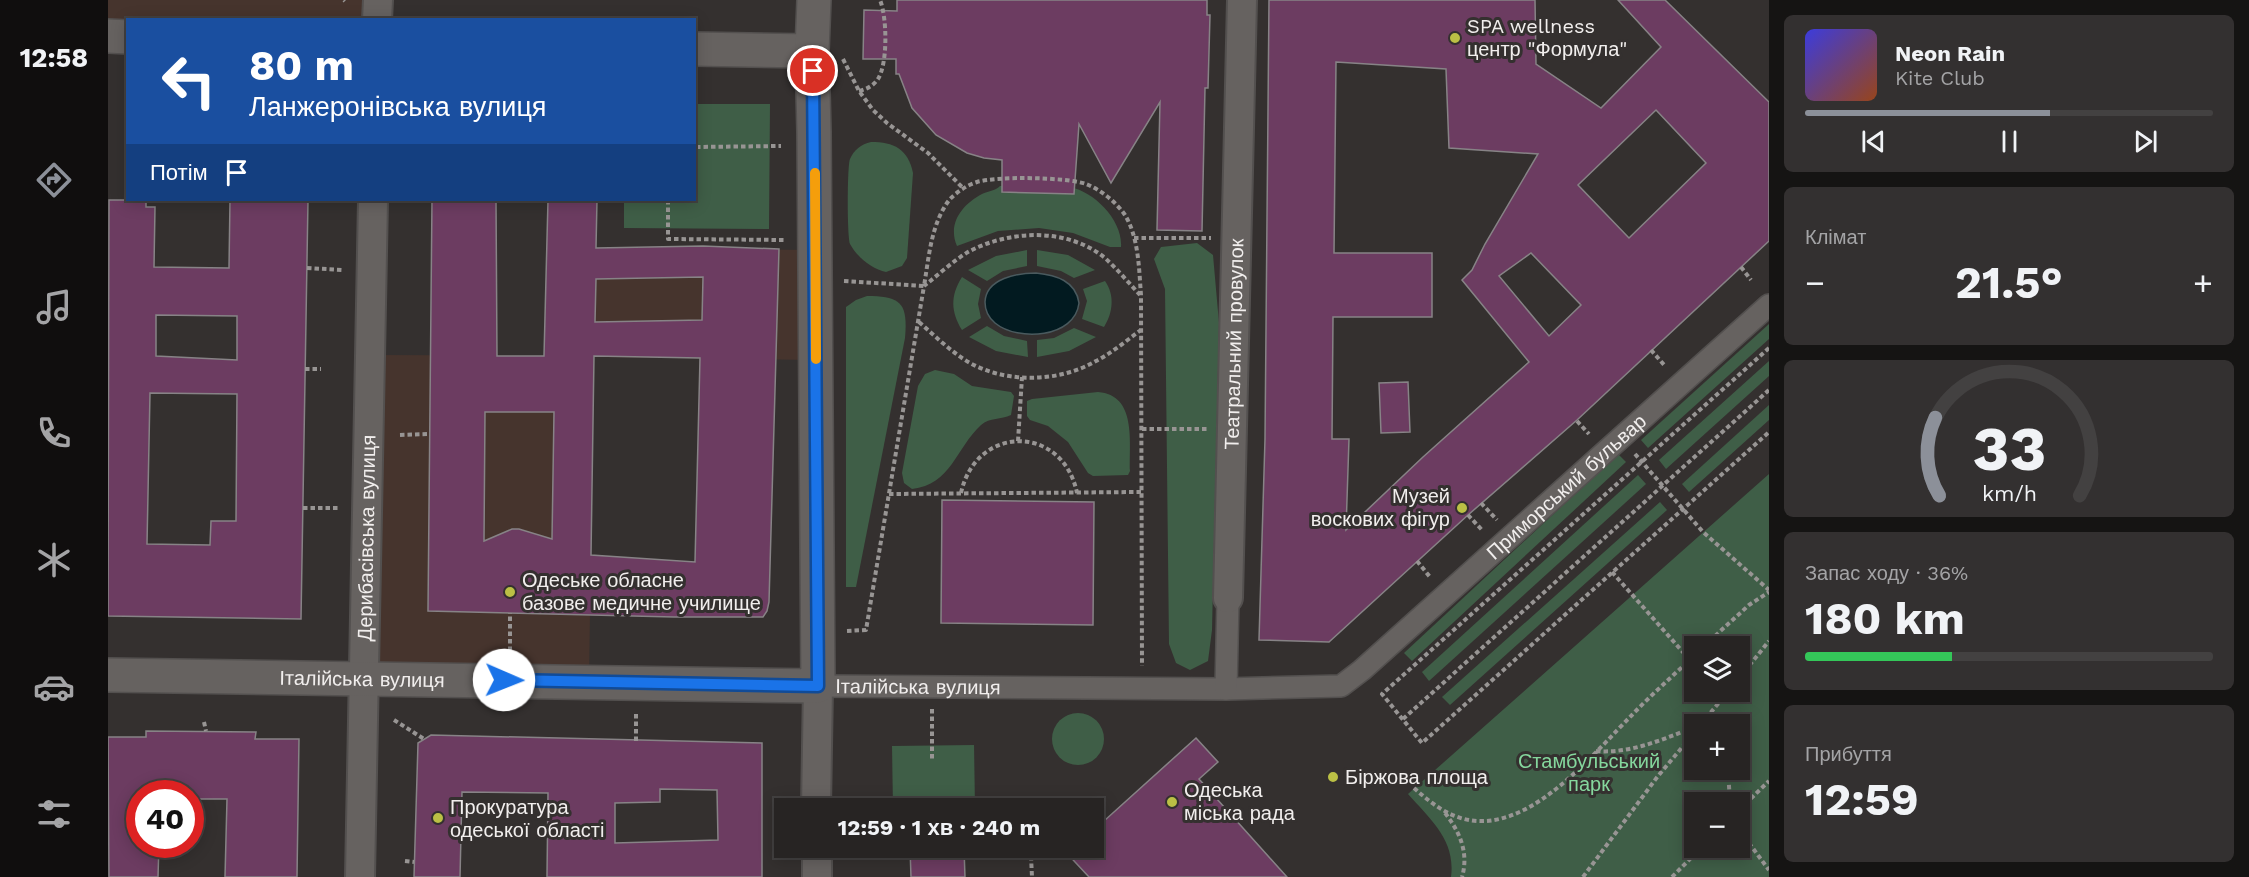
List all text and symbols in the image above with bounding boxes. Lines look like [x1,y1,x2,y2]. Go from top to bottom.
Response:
place label: SPA wellness центр "Формула" [1467,14,1627,61]
marker: SPA wellness центр "Формула" [1448,31,1462,45]
text: 80 m [249,41,354,90]
text: Neon Rain [1895,41,2005,66]
text: 12:58 [20,42,88,74]
icon: left [150,42,228,120]
pin [787,45,838,96]
icon: arrive [796,54,829,87]
text: Kite Club [1895,66,1985,90]
text: Ланжеронівська вулиця [249,91,546,123]
icon: previous [1857,125,1890,158]
icon: pause [1993,125,2026,158]
icon: next [2129,125,2162,158]
icon: arrive [220,156,253,189]
icon: directions [33,159,75,201]
text: Потім [150,160,208,185]
text: Клімат [1805,225,1866,249]
street label: Театральний провулок [1219,238,1248,450]
text: 21.5° [1955,256,2063,309]
text: − [1805,263,1825,302]
text: + [2193,263,2213,302]
icon: music [33,286,75,328]
street label: Приморський бульвар [1482,409,1651,565]
icon: phone [33,412,75,454]
text: 33 [1972,412,2046,485]
street label: Дерибасівська вулиця [353,435,380,641]
text: km/h [1981,481,2037,506]
place label: Музей воскових фігур [1311,484,1450,531]
marker: Музей воскових фігур [1455,501,1469,515]
icon: climate [33,539,75,581]
text: Запас ходу · 36% [1805,561,1968,585]
place label: Одеське обласне базове медичне училище [522,568,761,615]
marker: Одеське обласне базове медичне училище [503,585,517,599]
text: 180 km [1805,592,1965,645]
map controls [1684,636,1750,858]
button: layers [1684,636,1750,702]
position arrow [472,648,536,712]
icon: car [33,666,75,708]
street label: Італійська вулиця [279,666,445,692]
street label: Італійська вулиця [835,674,1001,699]
button: + [1684,714,1750,780]
text: Прибуття [1805,742,1892,766]
park label: Стамбульський парк [1518,749,1660,796]
place label: Біржова площа [1345,765,1489,789]
marker: Біржова площа [1326,770,1340,784]
text: 12:59 [1805,773,1919,826]
place label: Одеська міська рада [1184,778,1296,825]
speed limit sign: 40 [126,780,204,858]
button: − [1684,792,1750,858]
icon: filters [33,793,75,835]
place label: Прокуратура одеської області [450,795,604,842]
marker: Одеська міська рада [1165,795,1179,809]
marker: Прокуратура одеської області [431,811,445,825]
text: 12:59 · 1 хв · 240 m [838,815,1040,840]

